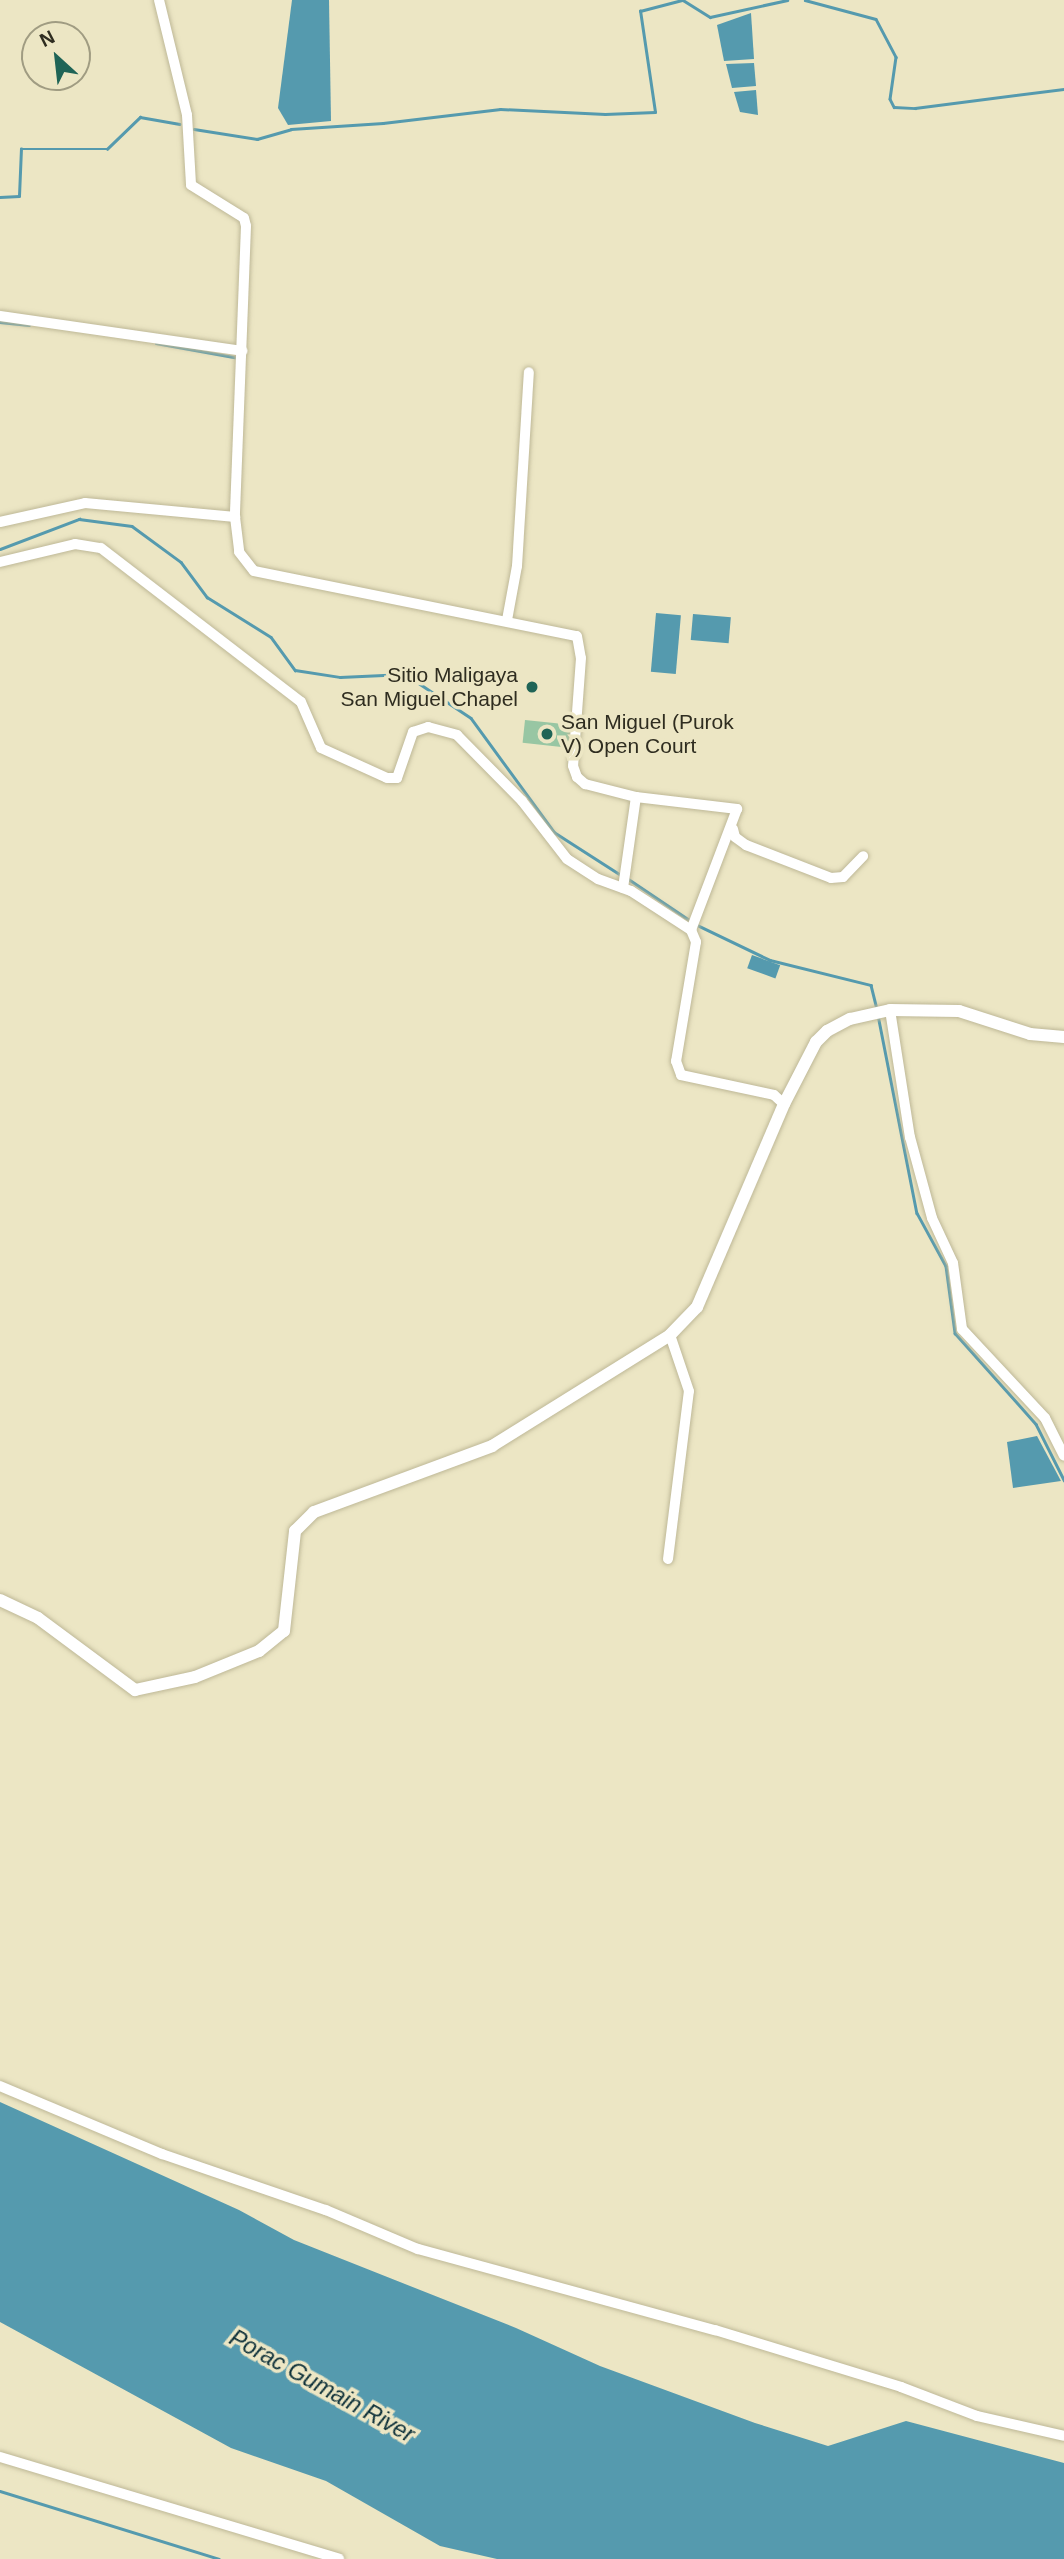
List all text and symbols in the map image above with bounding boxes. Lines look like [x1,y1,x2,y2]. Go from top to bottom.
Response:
north arrow [21,21,91,91]
text: N [36,26,58,51]
place label: Sitio Maligaya San Miguel Chapel [341,662,518,712]
marker: Sitio Maligaya San Miguel Chapel [524,679,540,695]
place label: San Miguel (Purok V) Open Court [561,709,734,759]
marker: San Miguel (Purok V) Open Court [539,726,555,742]
water label: Porac Gumain River [225,2324,419,2448]

